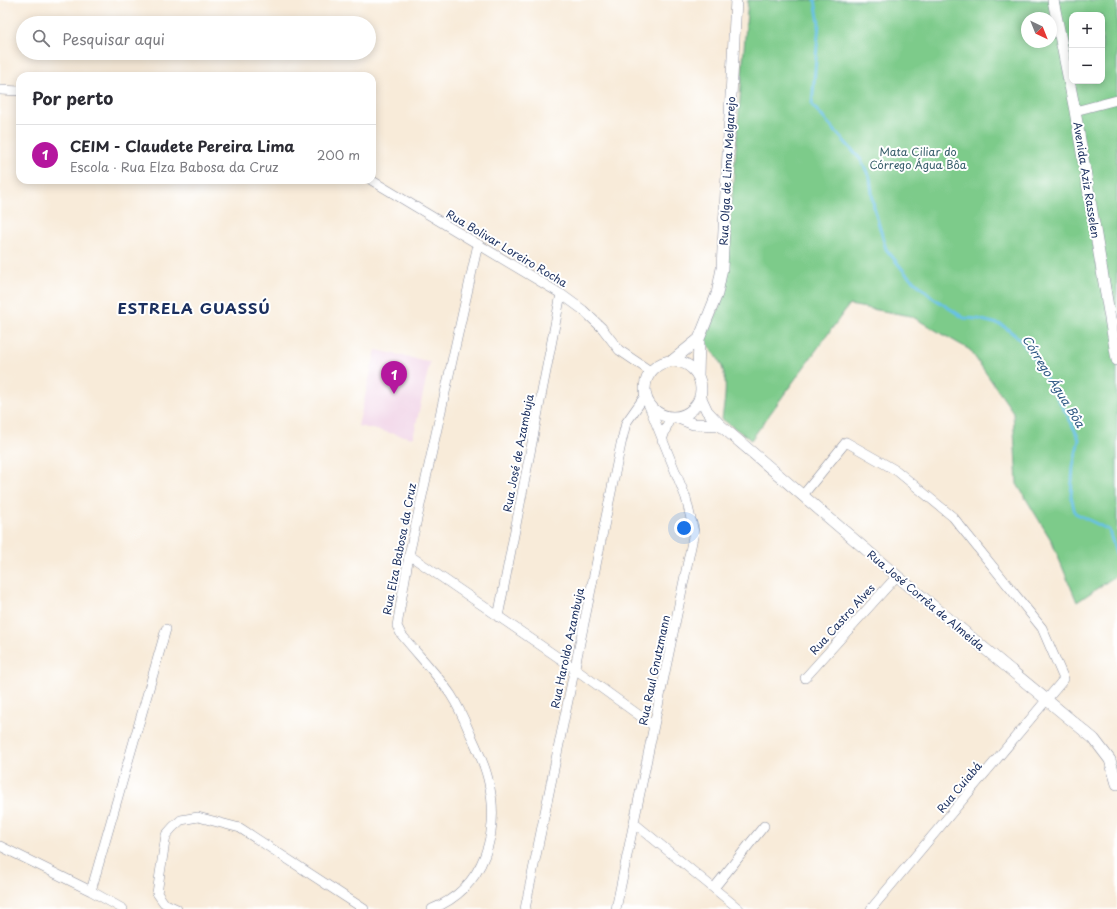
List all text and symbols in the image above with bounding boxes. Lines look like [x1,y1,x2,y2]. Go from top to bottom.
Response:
north arrow [1021,12,1057,48]
map controls [1069,12,1105,84]
button: + [1069,12,1105,48]
search box [16,16,376,60]
icon: search [30,27,52,49]
text: Pesquisar aqui [62,27,165,50]
button: − [1069,48,1105,84]
text: Por perto [32,85,113,111]
street label: Rua Olga de Lima Melgarejo [715,96,739,246]
street label: Avenida Aziz Rasselen [1069,121,1105,240]
text: CEIM - Claudete Pereira Lima [70,134,295,157]
park label: Mata Ciliar do Córrego Água Bôa [870,143,967,173]
text: 1 [42,145,48,164]
text: 200 m [317,145,360,164]
text: Escola · Rua Elza Babosa da Cruz [70,157,278,176]
street label: Rua Bolivar Loreiro Rocha [443,205,571,291]
district label: ESTRELA GUASSÚ [117,296,271,319]
water label: Córrego Água Bôa [1018,331,1090,431]
pin: 1 [381,361,407,394]
street label: Rua José de Azambuja [498,392,538,513]
street label: Rua Elza Babosa da Cruz [378,482,420,616]
your location [674,518,694,538]
street label: Rua José Corrêa de Almeida [864,546,988,654]
street label: Rua Castro Alves [805,580,879,658]
street label: Rua Haroldo Azambuja [546,586,588,710]
street label: Rua Raul Gnutzmann [634,613,674,727]
street label: Rua Cuiabá [933,758,986,816]

